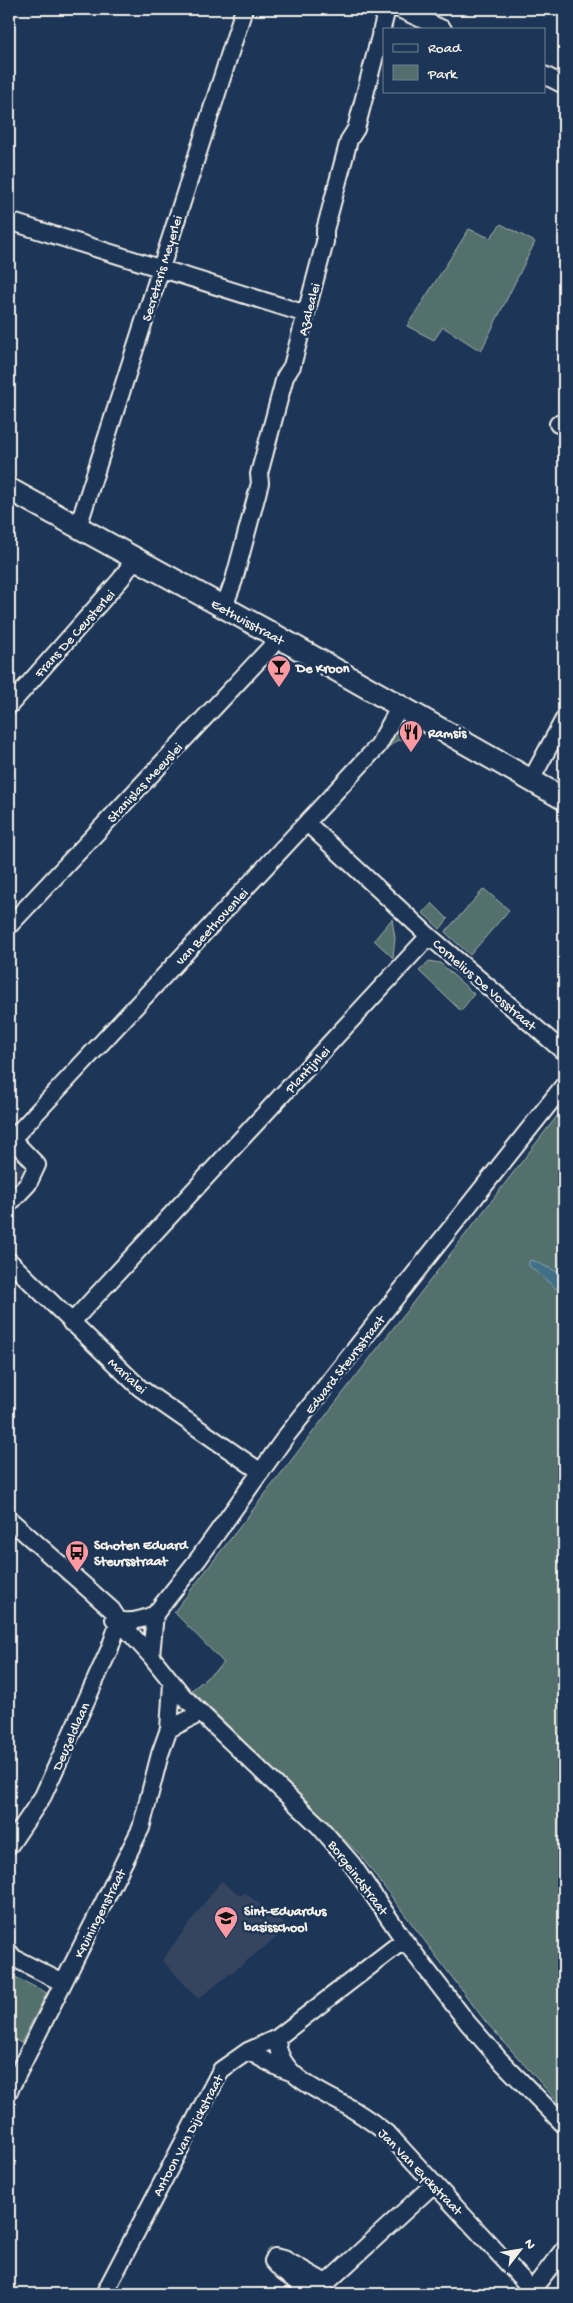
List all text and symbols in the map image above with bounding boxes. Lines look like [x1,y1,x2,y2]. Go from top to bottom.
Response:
legend [383,28,546,92]
text: Road [428,40,462,58]
text: Park [427,66,458,84]
street label: Secretaris Meyerlei [139,214,188,324]
street label: Azalealei [295,282,326,338]
street label: Frans De Ceusterlei [31,587,120,683]
street label: Eethuisstraat [207,596,287,651]
bar icon: De Kroon [266,654,292,688]
place label: De Kroon [294,661,350,678]
restaurant icon: Ramsis [398,719,424,753]
place label: Ramsis [427,726,467,743]
street label: Stanislas Meeuslei [104,740,187,827]
street label: van Beethovenlei [173,886,253,970]
street label: Cornelius De Vosstraat [428,936,540,1036]
street label: Plantijnlei [282,1044,335,1098]
street label: Eduard Steursstraat [302,1312,391,1418]
street label: Marialei [103,1355,149,1399]
place label: Schoten Eduard Steursstraat [94,1538,189,1571]
bus stop icon: Schoten Eduard Steursstraat [64,1539,90,1573]
street label: Deuzeldlaan [49,1700,95,1775]
street label: Borgeindstraat [323,1837,392,1920]
street label: Kruiningenstraat [72,1866,132,1961]
place label: Sint-Eduardus basisschool [243,1904,327,1937]
school or university icon: Sint-Eduardus basisschool [213,1905,239,1939]
street label: Antoon Van Dijckstraat [150,2071,229,2200]
street label: Jan Van Eyckstraat [373,2126,466,2221]
north arrow [496,2226,546,2276]
text: N [519,2236,539,2253]

